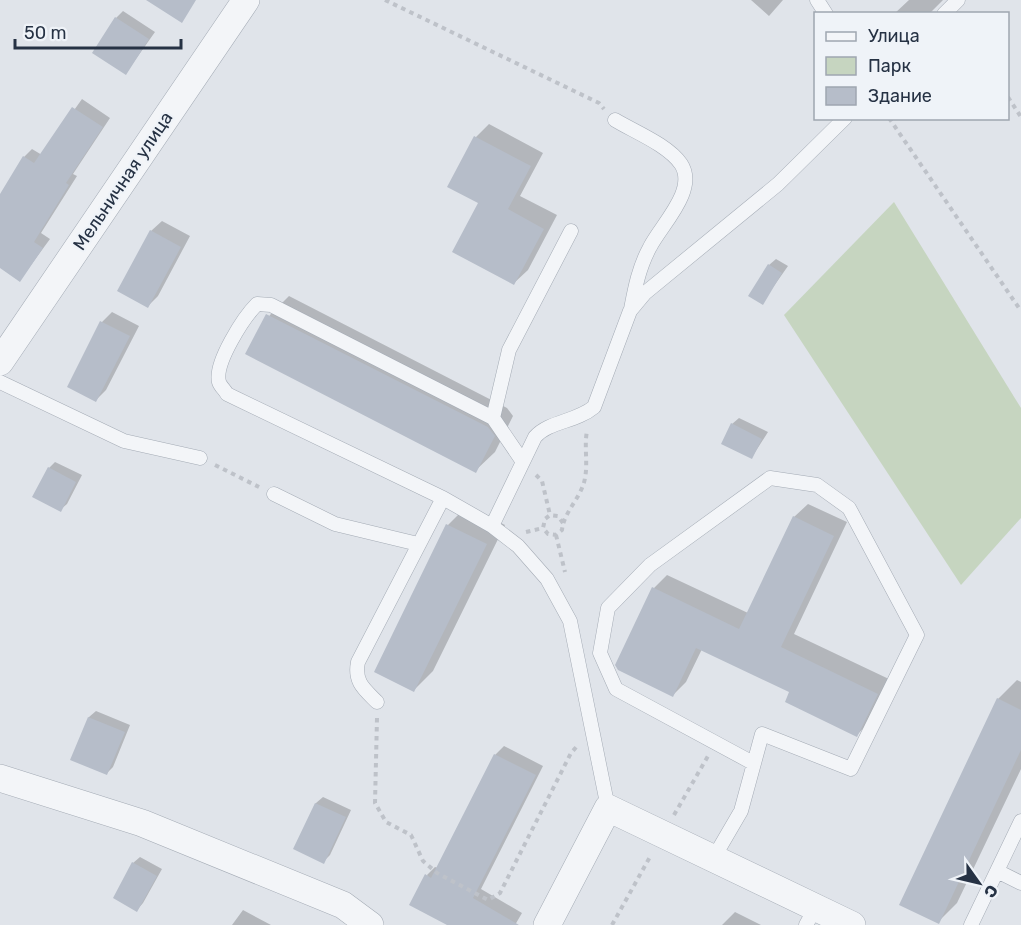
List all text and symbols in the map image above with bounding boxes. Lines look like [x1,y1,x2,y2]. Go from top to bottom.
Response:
scale bar [15,12,182,50]
legend [814,12,1009,120]
text: 50 m [24,22,67,44]
text: Улица [868,25,920,47]
text: Парк [868,55,912,77]
text: Здание [868,85,932,107]
street label: Мельничная улица [68,108,178,254]
north arrow [949,853,1009,913]
text: С [980,881,1002,901]

